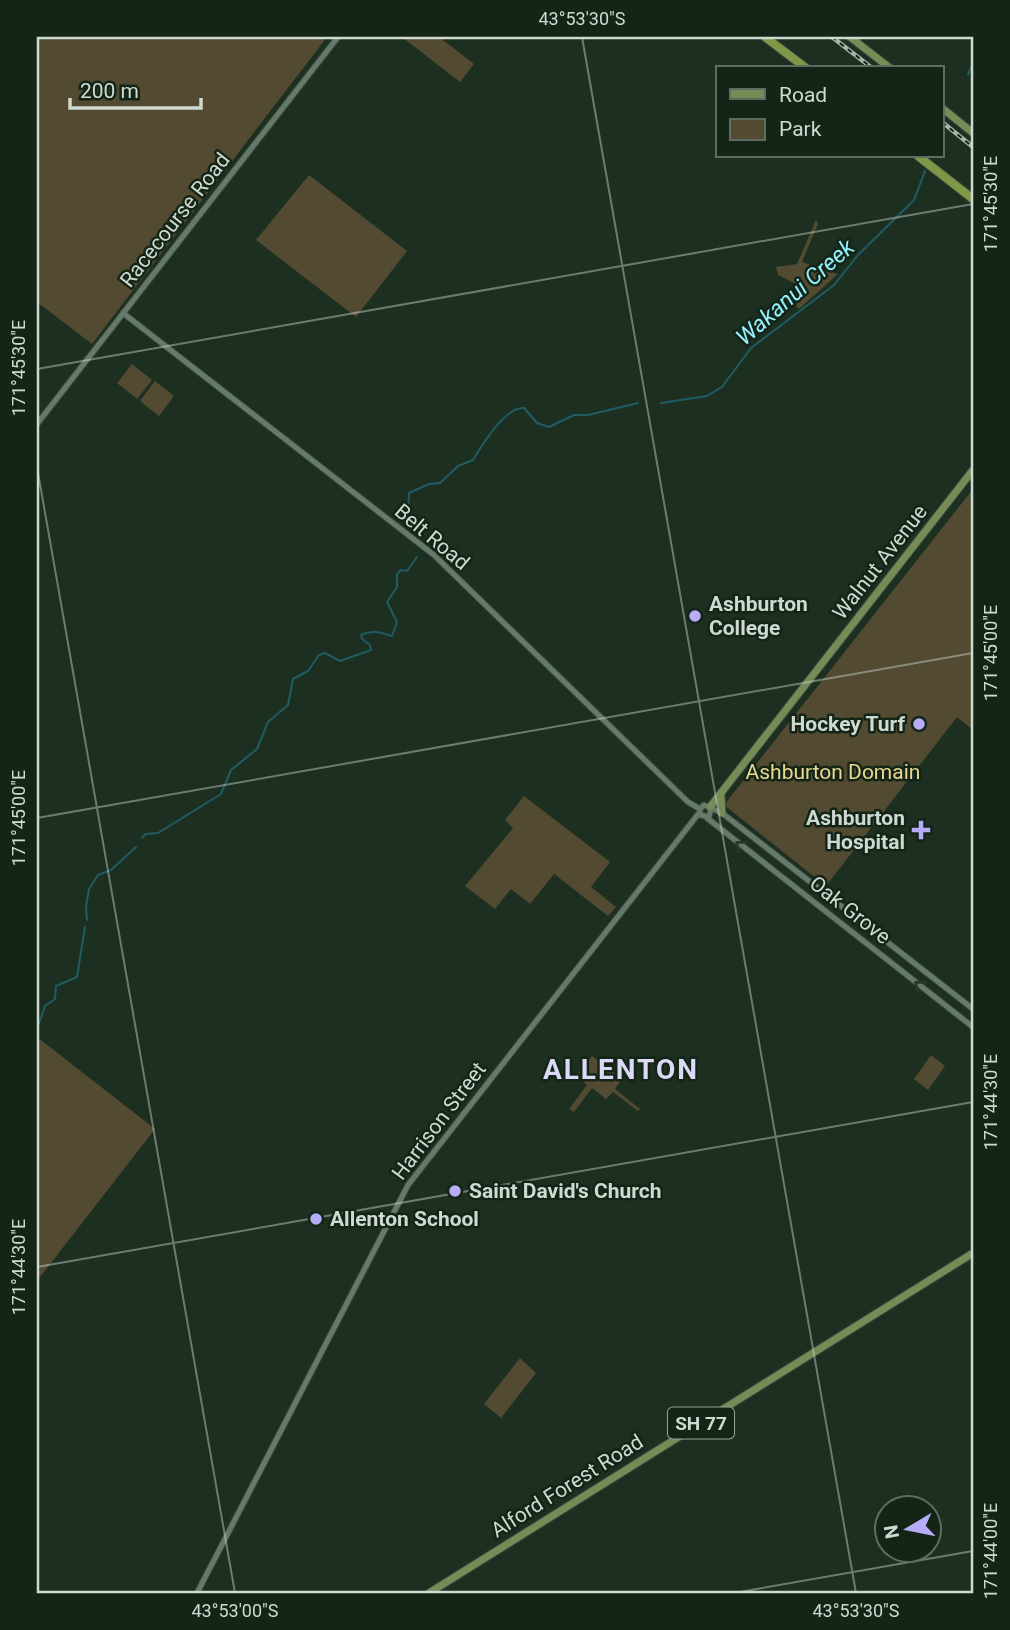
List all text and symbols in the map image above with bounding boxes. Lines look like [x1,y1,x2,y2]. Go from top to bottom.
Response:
text: 43°53'30"S [538,8,626,29]
scale bar [70,66,201,110]
legend [716,66,944,158]
text: 200 m [80,79,139,103]
text: Road [779,83,827,107]
text: Park [779,117,822,141]
street label: Racecourse Road [115,148,235,292]
text: 171°45'30"E [980,156,1001,252]
water label: Wakanui Creek [731,233,860,351]
text: 171°45'30"E [8,320,29,416]
street label: Belt Road [390,499,474,575]
street label: Walnut Avenue [828,500,932,624]
place label: Ashburton College [709,592,808,640]
text: 171°45'00"E [980,605,1001,701]
marker: Ashburton College [687,608,703,624]
place label: Hockey Turf [791,712,905,736]
marker: Hockey Turf [911,716,927,732]
park label: Ashburton Domain [746,760,920,784]
text: 171°45'00"E [8,770,29,866]
place label: Ashburton Hospital [806,806,905,854]
marker: Ashburton Hospital [911,820,931,840]
one-way arrow [735,840,748,853]
street label: Oak Grove [805,871,895,949]
one-way arrow [915,980,927,993]
district label: ALLENTON [543,1053,699,1086]
text: 171°44'30"E [980,1054,1001,1150]
street label: Harrison Street [387,1057,491,1184]
place label: Saint David's Church [469,1179,662,1203]
marker: Saint David's Church [447,1183,463,1199]
place label: Allenton School [330,1207,479,1231]
marker: Allenton School [308,1211,324,1227]
text: 171°44'30"E [8,1219,29,1315]
road number: SH 77 [668,1408,734,1438]
street label: Alford Forest Road [487,1430,647,1542]
north arrow [874,1494,944,1564]
text: 171°44'00"E [980,1503,1001,1599]
text: N [879,1523,904,1540]
text: 43°53'00"S [191,1600,279,1621]
text: 43°53'30"S [812,1600,900,1621]

